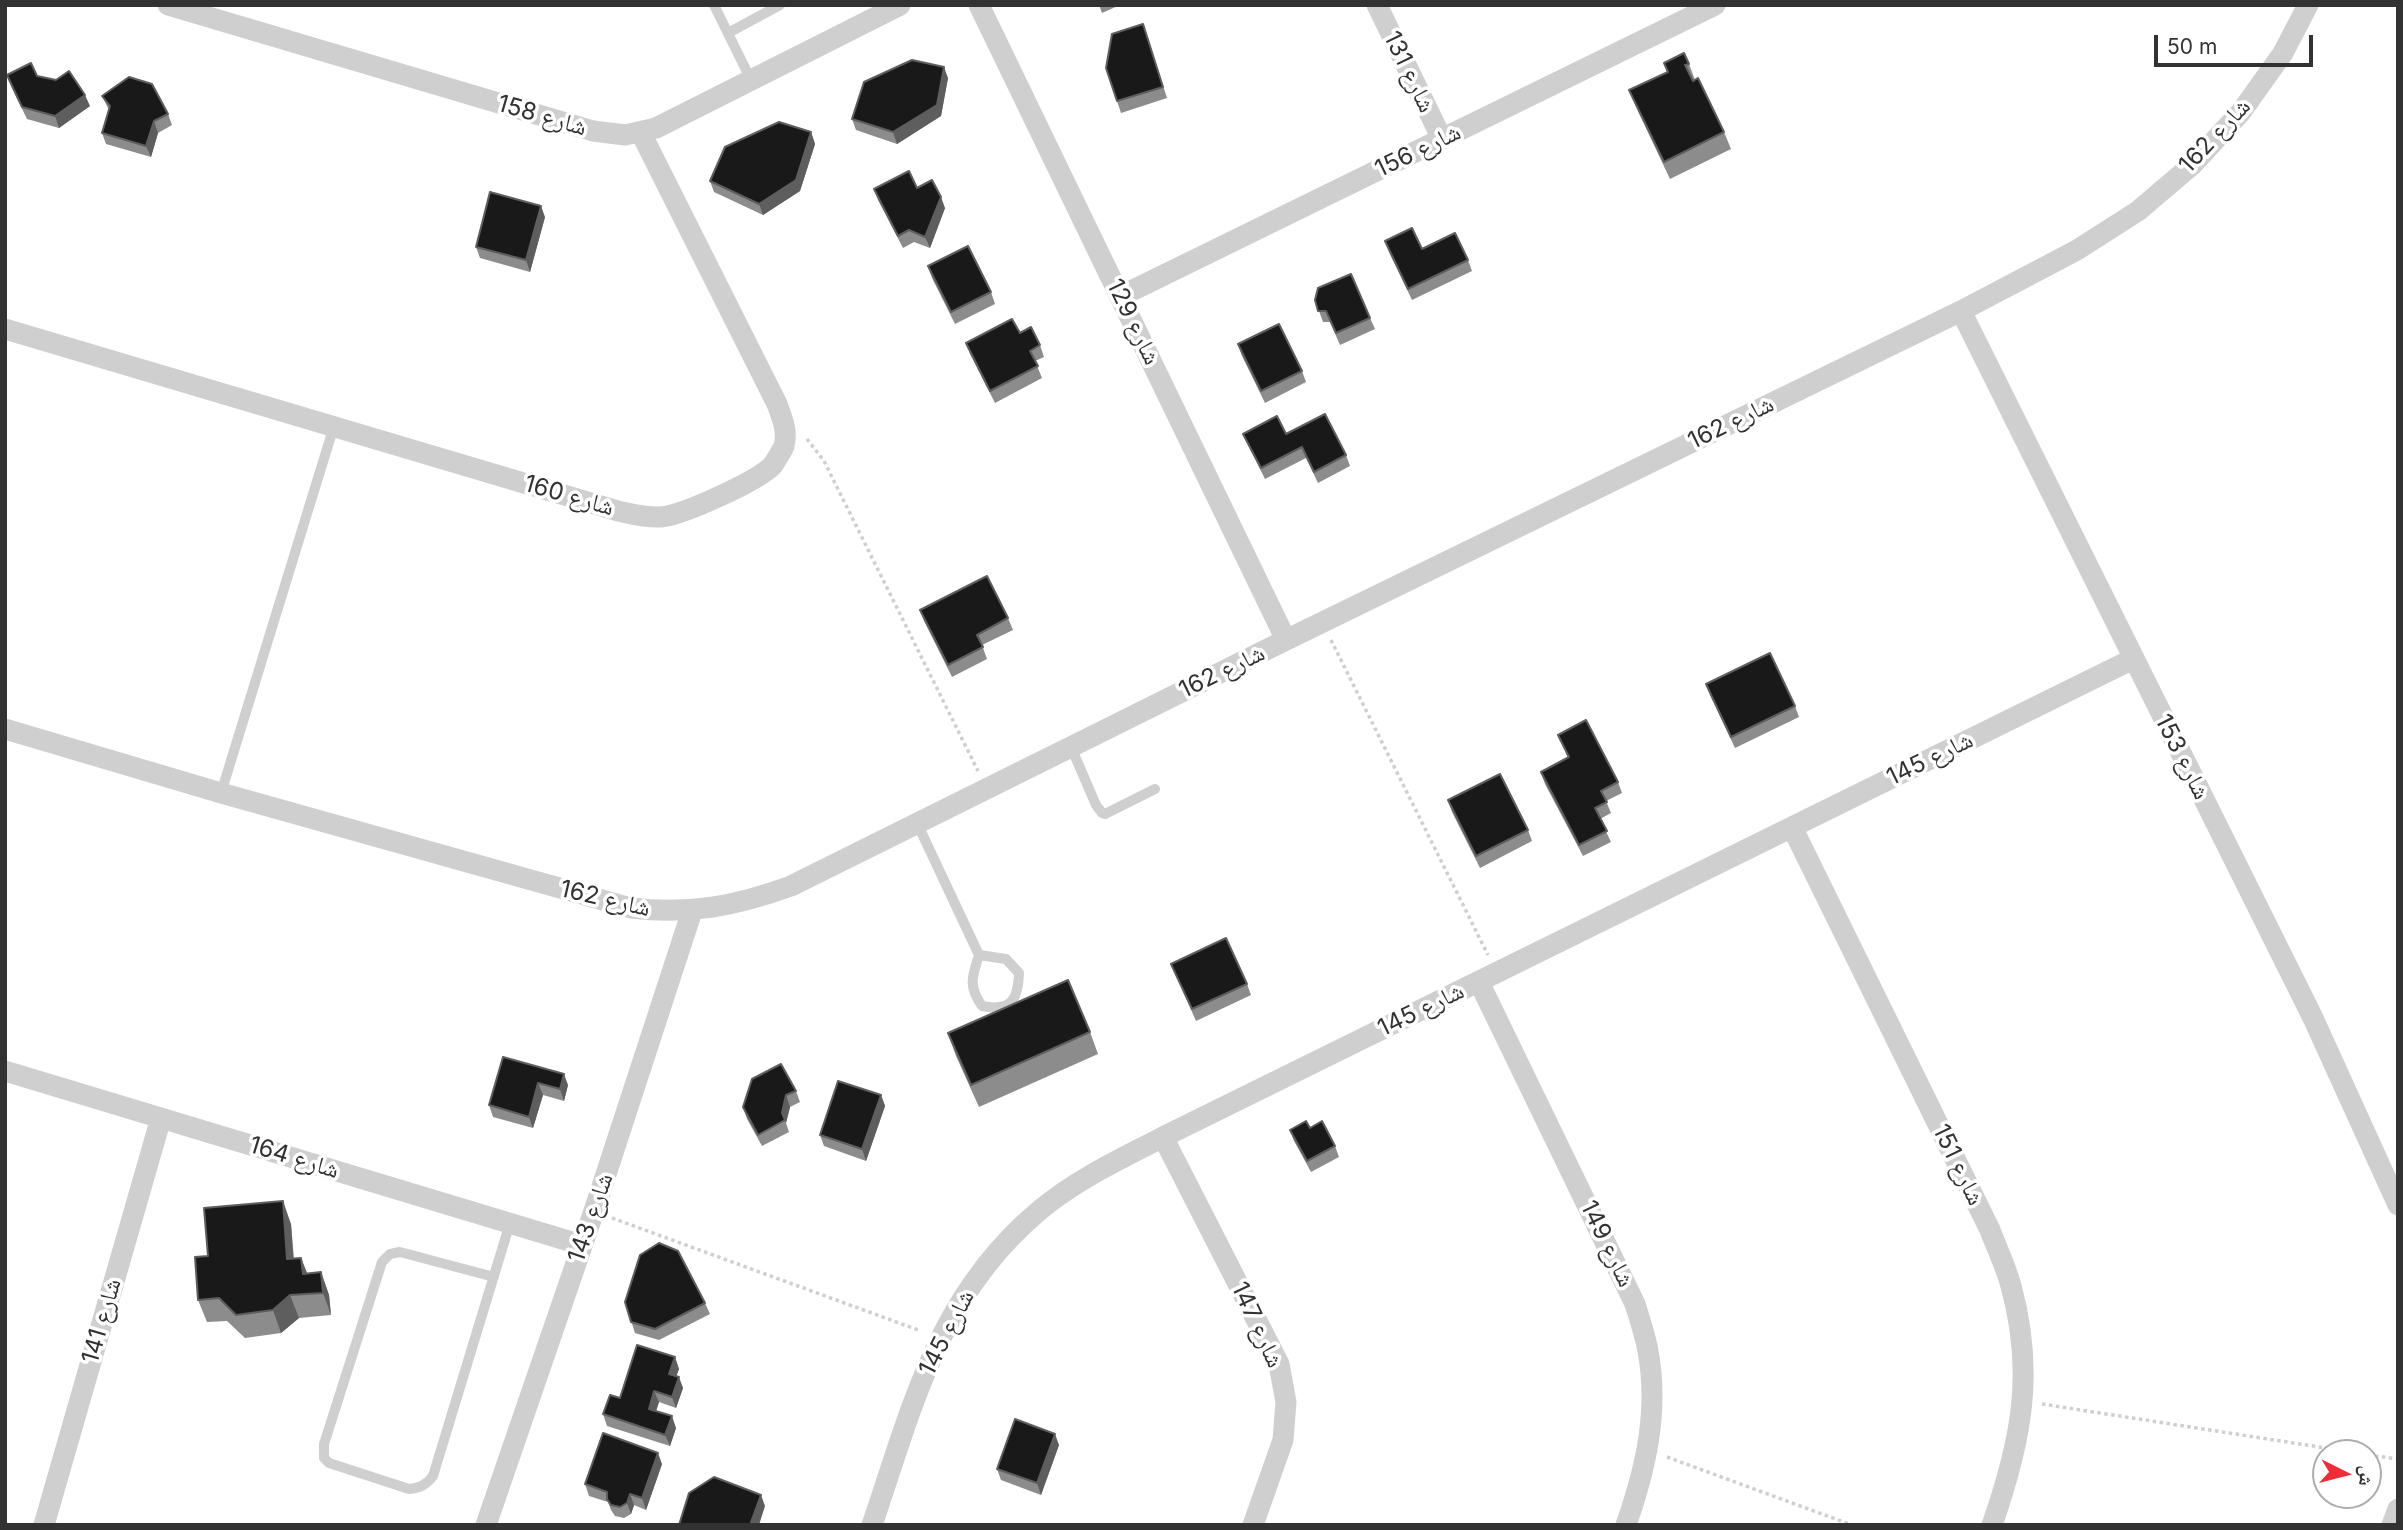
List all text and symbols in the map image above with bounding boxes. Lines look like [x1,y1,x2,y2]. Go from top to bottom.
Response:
scale bar [2158,21,2317,65]
street label: شارع 131 [1377,27,1441,117]
text: 50 m [2167,34,2217,59]
street label: شارع 158 [494,90,590,142]
street label: شارع 162 [2173,93,2257,179]
street label: شارع 156 [1371,118,1465,184]
street label: شارع 129 [1100,274,1166,370]
street label: شارع 162 [1683,390,1779,456]
street label: شارع 160 [521,469,617,523]
street label: شارع 162 [1174,639,1270,705]
street label: شارع 153 [2148,710,2216,804]
street label: شارع 145 [1882,726,1978,792]
street label: شارع 162 [557,875,653,923]
street label: شارع 145 [1373,977,1469,1043]
street label: شارع 151 [1926,1120,1990,1210]
street label: شارع 164 [246,1131,342,1185]
street label: شارع 143 [562,1170,620,1266]
street label: شارع 149 [1574,1196,1640,1292]
street label: شارع 141 [76,1275,128,1367]
street label: شارع 147 [1225,1278,1289,1372]
street label: شارع 145 [913,1285,981,1381]
north arrow [2312,1439,2382,1509]
text: ش [2354,1465,2379,1487]

